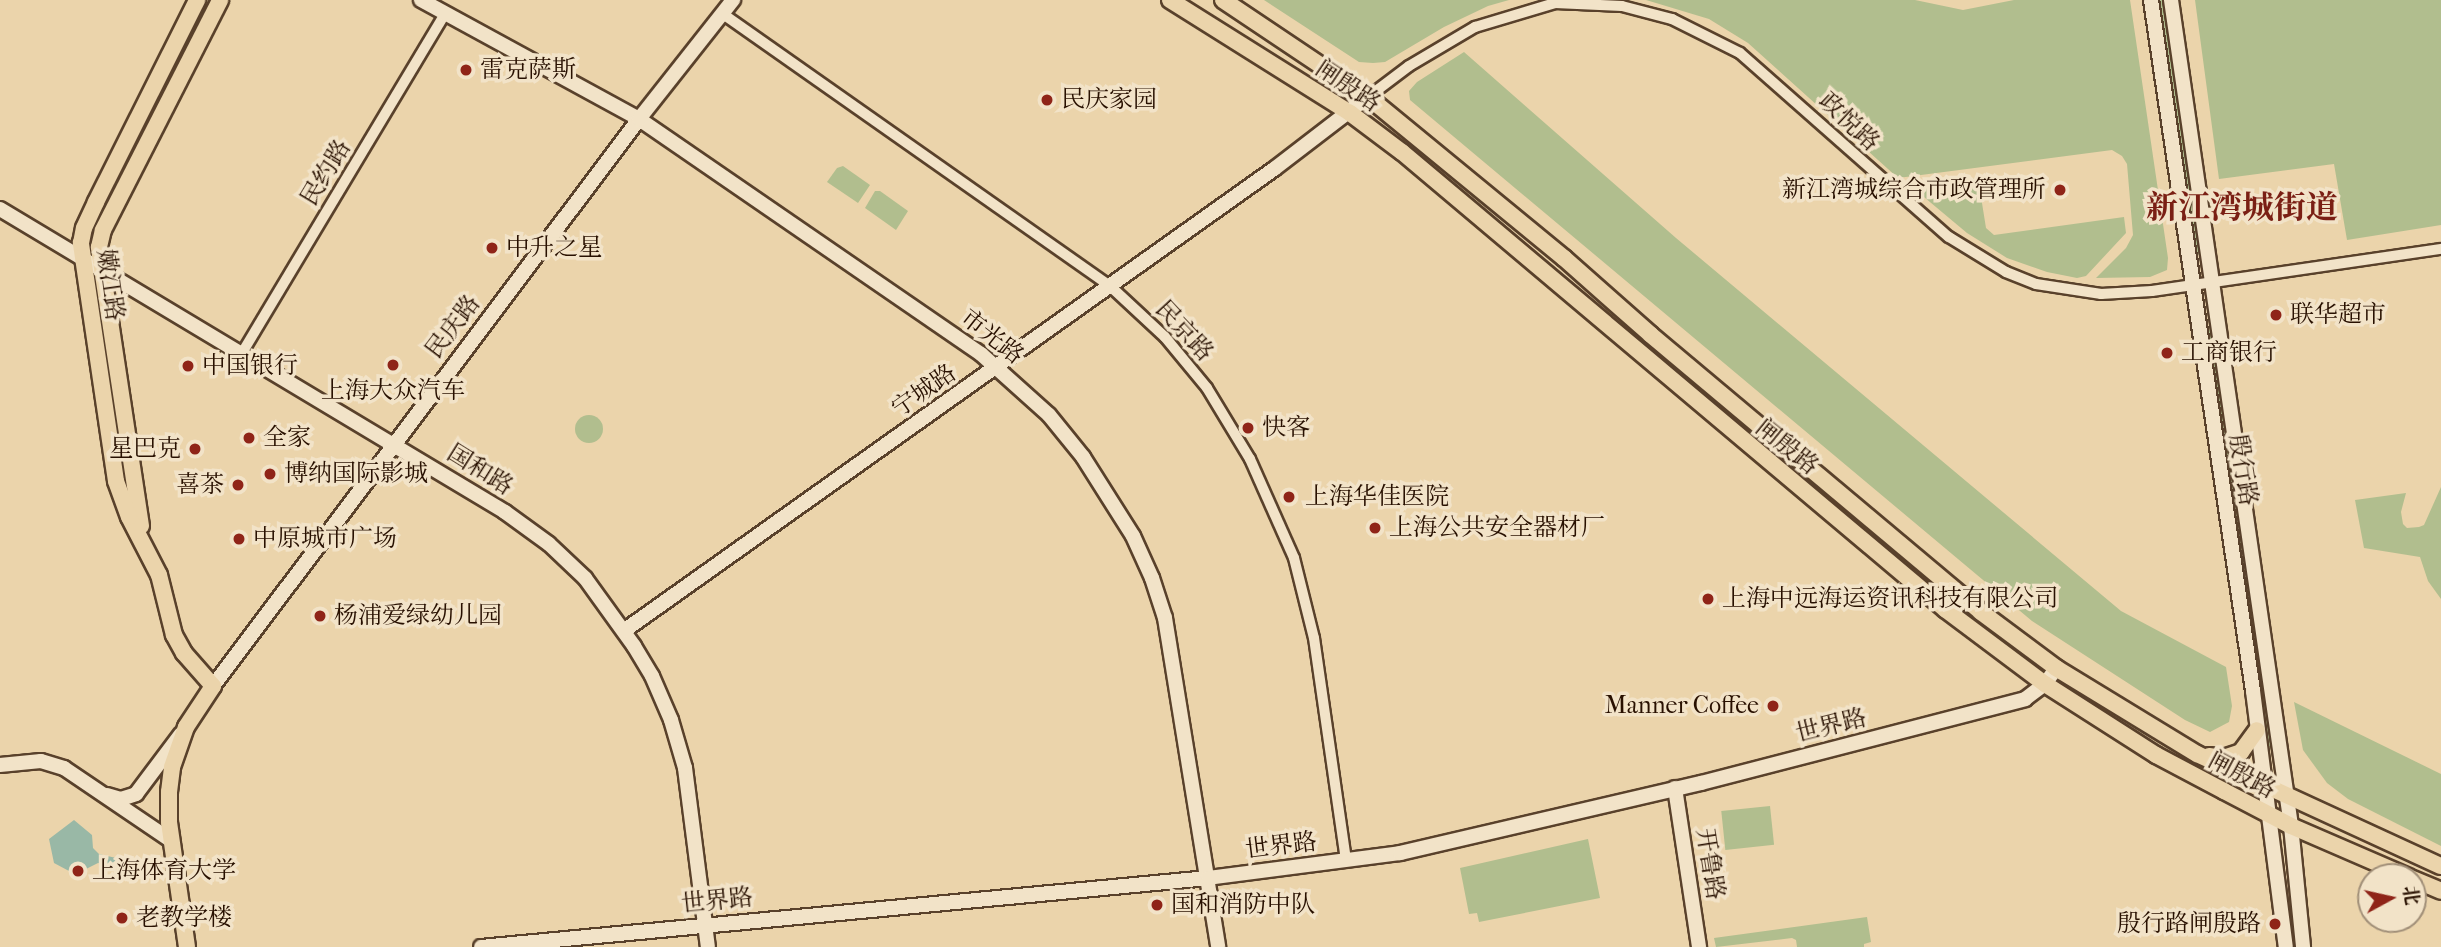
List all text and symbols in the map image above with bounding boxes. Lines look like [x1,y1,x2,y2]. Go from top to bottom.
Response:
street label: 闸殷路 [1310,54,1386,118]
place label: 雷克萨斯 [480,56,576,84]
marker: 雷克萨斯 [458,62,474,78]
place label: 民庆家园 [1061,86,1157,114]
street label: 政悦路 [1813,87,1885,157]
marker: 民庆家园 [1039,92,1055,108]
street label: 民约路 [295,135,357,211]
place label: 新江湾城综合市政管理所 [1782,176,2046,204]
marker: 新江湾城综合市政管理所 [2052,182,2068,198]
district label: 新江湾城街道 [2146,189,2338,227]
place label: 中升之星 [506,234,602,262]
marker: 中升之星 [484,240,500,256]
street label: 嫩江路 [91,247,129,323]
street label: 民庆路 [420,290,486,364]
street label: 民京路 [1149,295,1219,367]
place label: 联华超市 [2290,301,2386,329]
street label: 市光路 [955,303,1029,371]
marker: 联华超市 [2268,307,2284,323]
place label: 工商银行 [2181,339,2277,367]
marker: 工商银行 [2159,345,2175,361]
place label: 中国银行 [202,352,298,380]
marker: 上海大众汽车 [385,357,401,373]
marker: 中国银行 [180,358,196,374]
street label: 宁城路 [886,359,962,423]
place label: 上海大众汽车 [321,377,465,405]
street label: 闸殷路 [1750,413,1824,481]
place label: 快客 [1262,414,1310,442]
marker: 快客 [1240,420,1256,436]
place label: 全家 [263,424,311,452]
marker: 全家 [241,430,257,446]
street label: 殷行路 [2223,432,2263,508]
place label: 星巴克 [109,435,181,463]
street label: 国和路 [442,439,518,501]
marker: 星巴克 [187,441,203,457]
place label: 博纳国际影城 [284,460,428,488]
marker: 博纳国际影城 [262,466,278,482]
place label: 喜茶 [176,471,224,499]
marker: 喜茶 [230,477,246,493]
place label: 上海华佳医院 [1305,483,1449,511]
marker: 上海华佳医院 [1279,487,1299,507]
place label: 上海公共安全器材厂 [1389,514,1605,542]
marker: 上海公共安全器材厂 [1367,520,1383,536]
place label: 中原城市广场 [253,525,397,553]
marker: 中原城市广场 [231,531,247,547]
place label: 上海中远海运资讯科技有限公司 [1722,585,2058,613]
marker: 上海中远海运资讯科技有限公司 [1700,591,1716,607]
place label: 杨浦爱绿幼儿园 [334,602,502,630]
marker: 杨浦爱绿幼儿园 [312,608,328,624]
place label: Manner Coffee [1605,692,1759,720]
marker: Manner Coffee [1765,698,1781,714]
street label: 世界路 [1793,703,1869,749]
street label: 闸殷路 [2203,745,2281,805]
street label: 开鲁路 [1690,826,1730,902]
street label: 世界路 [1244,827,1318,865]
place label: 上海体育大学 [92,857,236,885]
marker: 上海体育大学 [70,863,86,879]
north arrow [2357,863,2427,933]
street label: 世界路 [680,883,754,919]
text: 北 [2399,884,2423,906]
place label: 国和消防中队 [1171,891,1315,919]
marker: 国和消防中队 [1149,897,1165,913]
place label: 老教学楼 [136,904,232,932]
marker: 老教学楼 [114,910,130,926]
place label: 殷行路闸殷路 [2117,910,2261,938]
marker: 殷行路闸殷路 [2267,916,2283,932]

